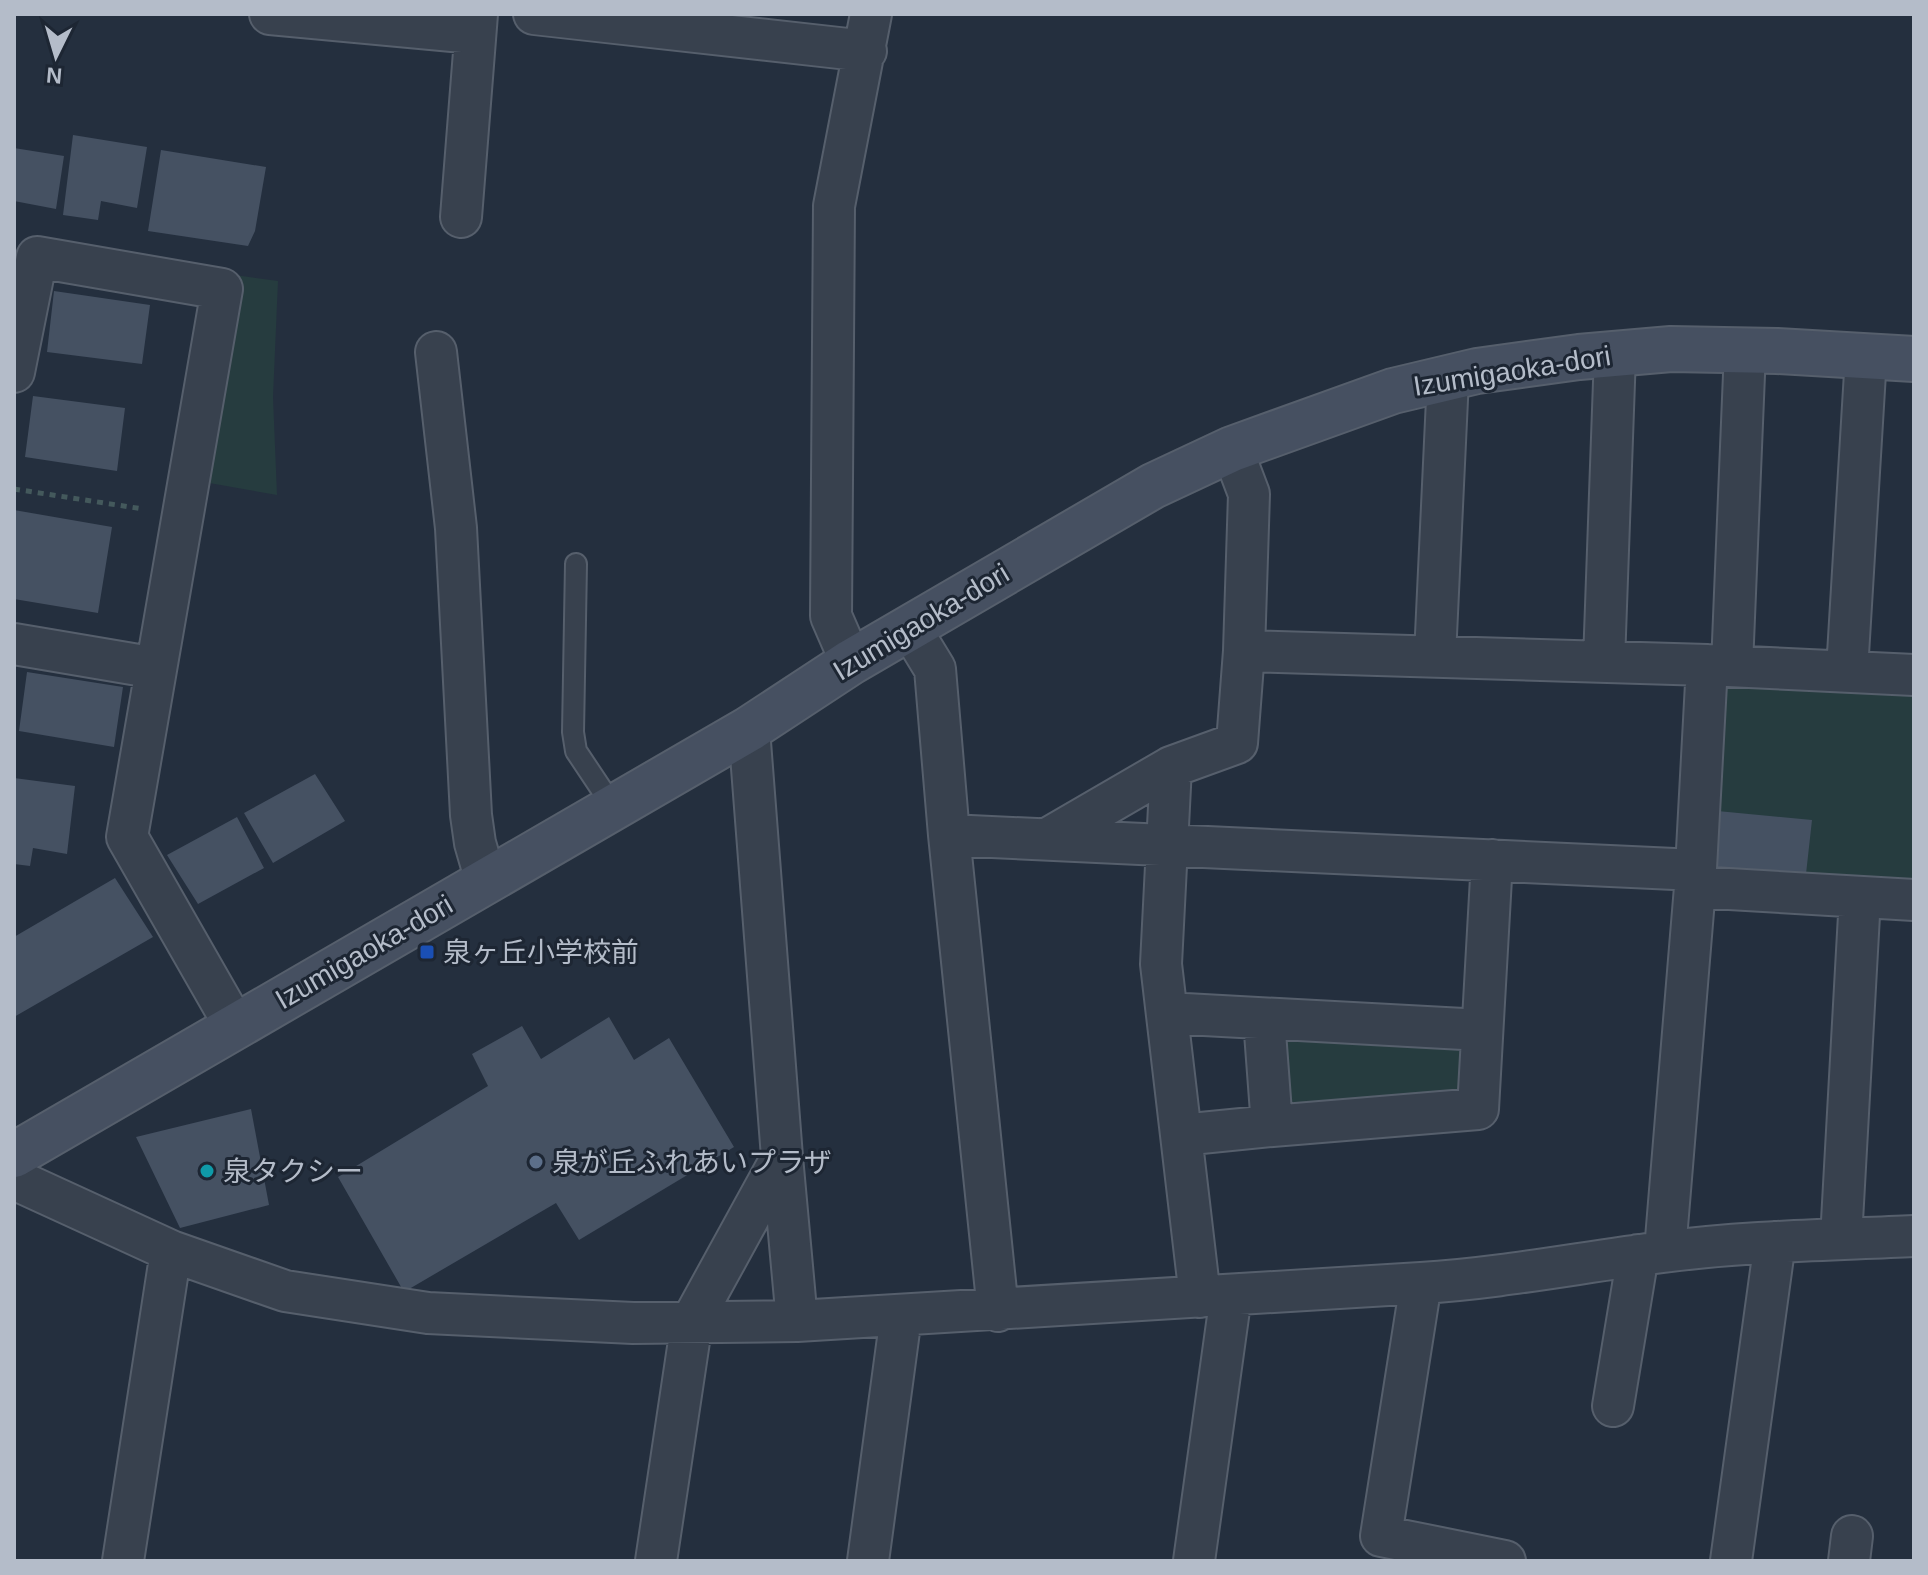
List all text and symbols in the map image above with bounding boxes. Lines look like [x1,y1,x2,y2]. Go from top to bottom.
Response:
north arrow [16,16,96,96]
text: N [45,62,63,89]
street label: Izumigaoka-dori [1411,340,1613,402]
street label: Izumigaoka-dori [828,557,1014,687]
street label: Izumigaoka-dori [270,889,458,1015]
place label: 泉ヶ丘小学校前 [443,937,639,968]
marker: 泉ヶ丘小学校前 [418,943,436,961]
place label: 泉が丘ふれあいプラザ [552,1147,832,1178]
marker: 泉が丘ふれあいプラザ [527,1153,545,1171]
place label: 泉タクシー [223,1156,363,1187]
marker: 泉タクシー [198,1162,216,1180]

